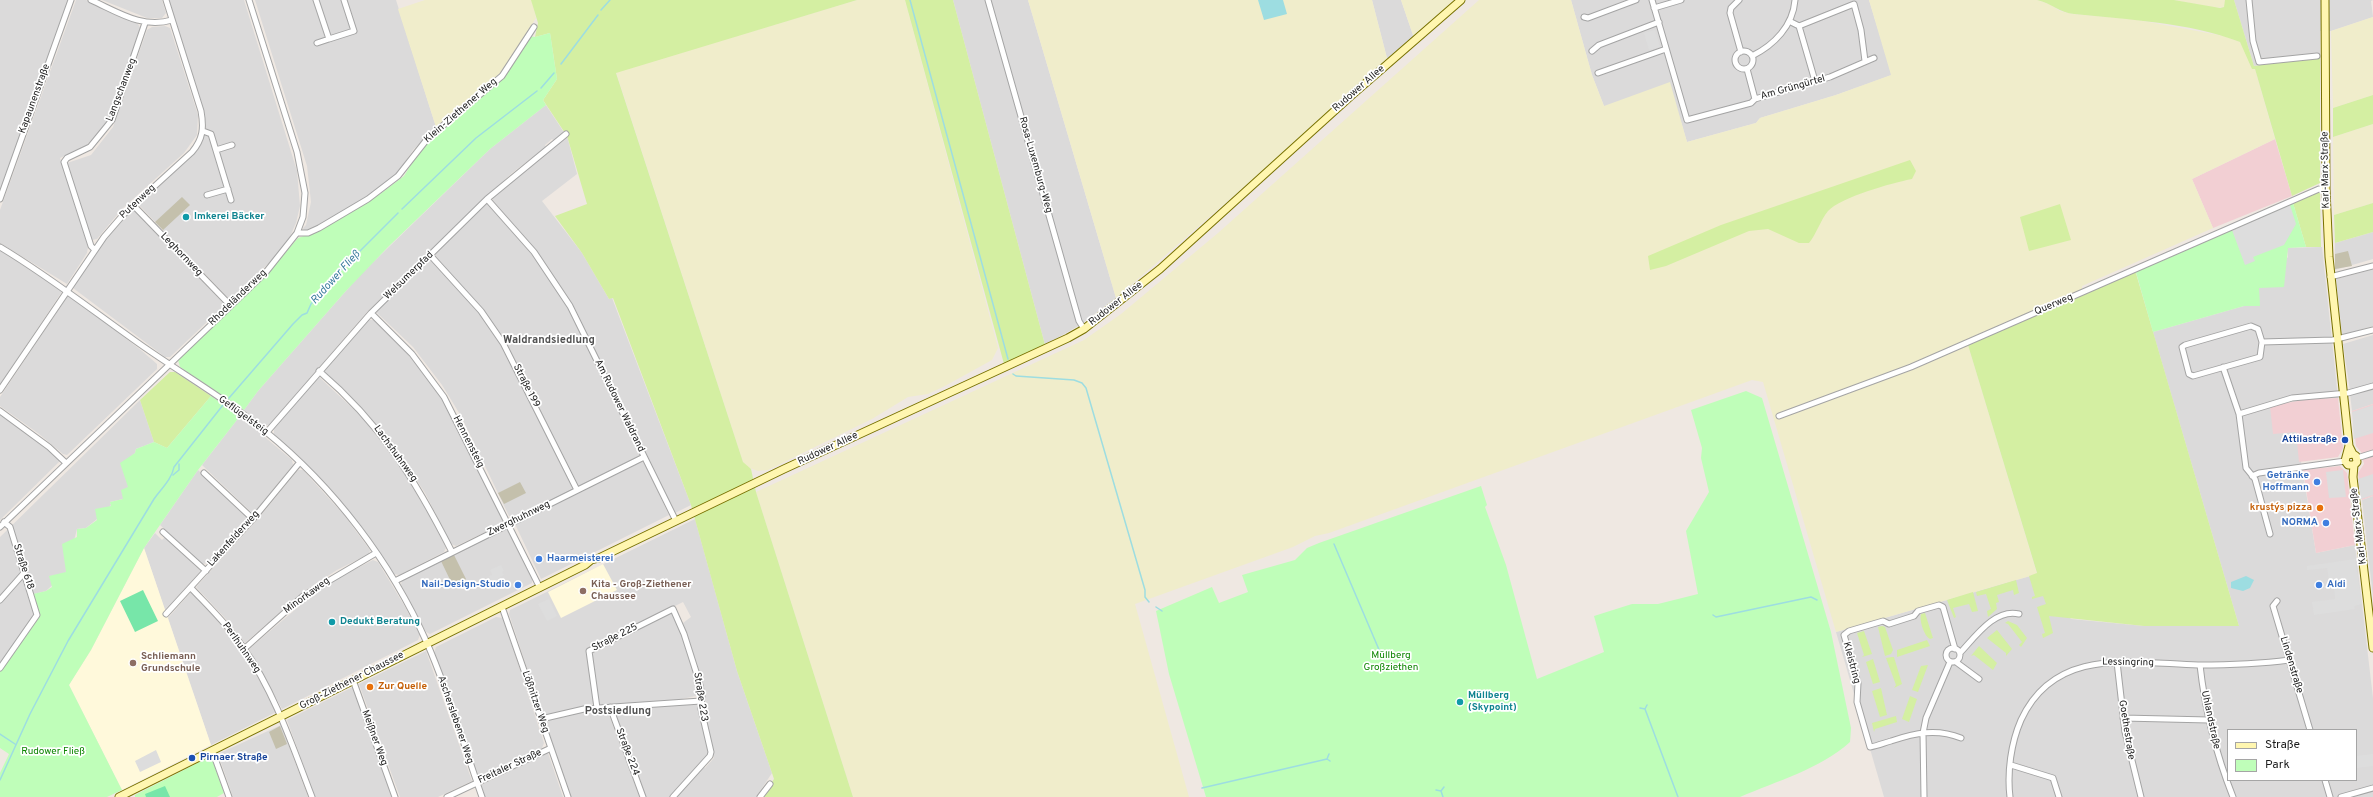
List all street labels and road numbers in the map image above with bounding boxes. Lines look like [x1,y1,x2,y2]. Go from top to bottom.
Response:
street label: Langschanweg [104,57,140,123]
street label: Kapaunenstraße [17,63,53,135]
street label: Rudower Allee [1331,63,1387,115]
street label: Am Grüngürtel [1759,73,1827,103]
street label: Klein-Ziethener Weg [422,76,500,146]
street label: Rosa-Luxemburg-Weg [1016,116,1054,214]
street label: Karl-Marx-Straße [2319,131,2333,209]
street label: Putenweg [118,182,158,222]
street label: Leghornweg [157,231,205,279]
street label: Welsumerpfad [382,249,436,303]
street label: Rhodeländerweg [206,267,270,329]
street label: Rudower Allee [1087,279,1145,329]
street label: Querweg [2033,292,2075,318]
street label: Am Rudower Waldrand [591,358,647,454]
street label: Straße 199 [510,362,542,410]
street label: Geflügelsteig [216,394,270,438]
street label: Hennensteig [450,414,486,470]
street label: Lachshuhnweg [370,423,420,485]
street label: Rudower Allee [796,430,860,468]
street label: Karl-Marx-Straße [2348,487,2370,565]
street label: Zwerghuhnweg [486,499,552,539]
street label: Lakenfelderweg [206,508,262,570]
street label: Straße 618 [10,543,36,591]
street label: Minorkaweg [282,575,332,617]
street label: Perlhuhnweg [219,620,263,676]
street label: Straße 225 [590,621,640,655]
street label: Lindenstraße [2277,635,2305,695]
street label: Kleistring [1840,641,1862,685]
street label: Groß-Ziethener Chaussee [298,649,406,713]
street label: Lessingring [2102,657,2154,669]
street label: Lößnitzer Weg [519,669,551,735]
street label: Straße 223 [690,672,710,722]
street label: Ascherslebener Weg [434,674,476,766]
street label: Uhlandstraße [2198,690,2222,750]
street label: Goethestraße [2115,699,2137,761]
street label: Meißner Weg [358,708,390,768]
street label: Straße 224 [612,727,642,777]
street label: Freitaler Straße [476,747,544,787]

